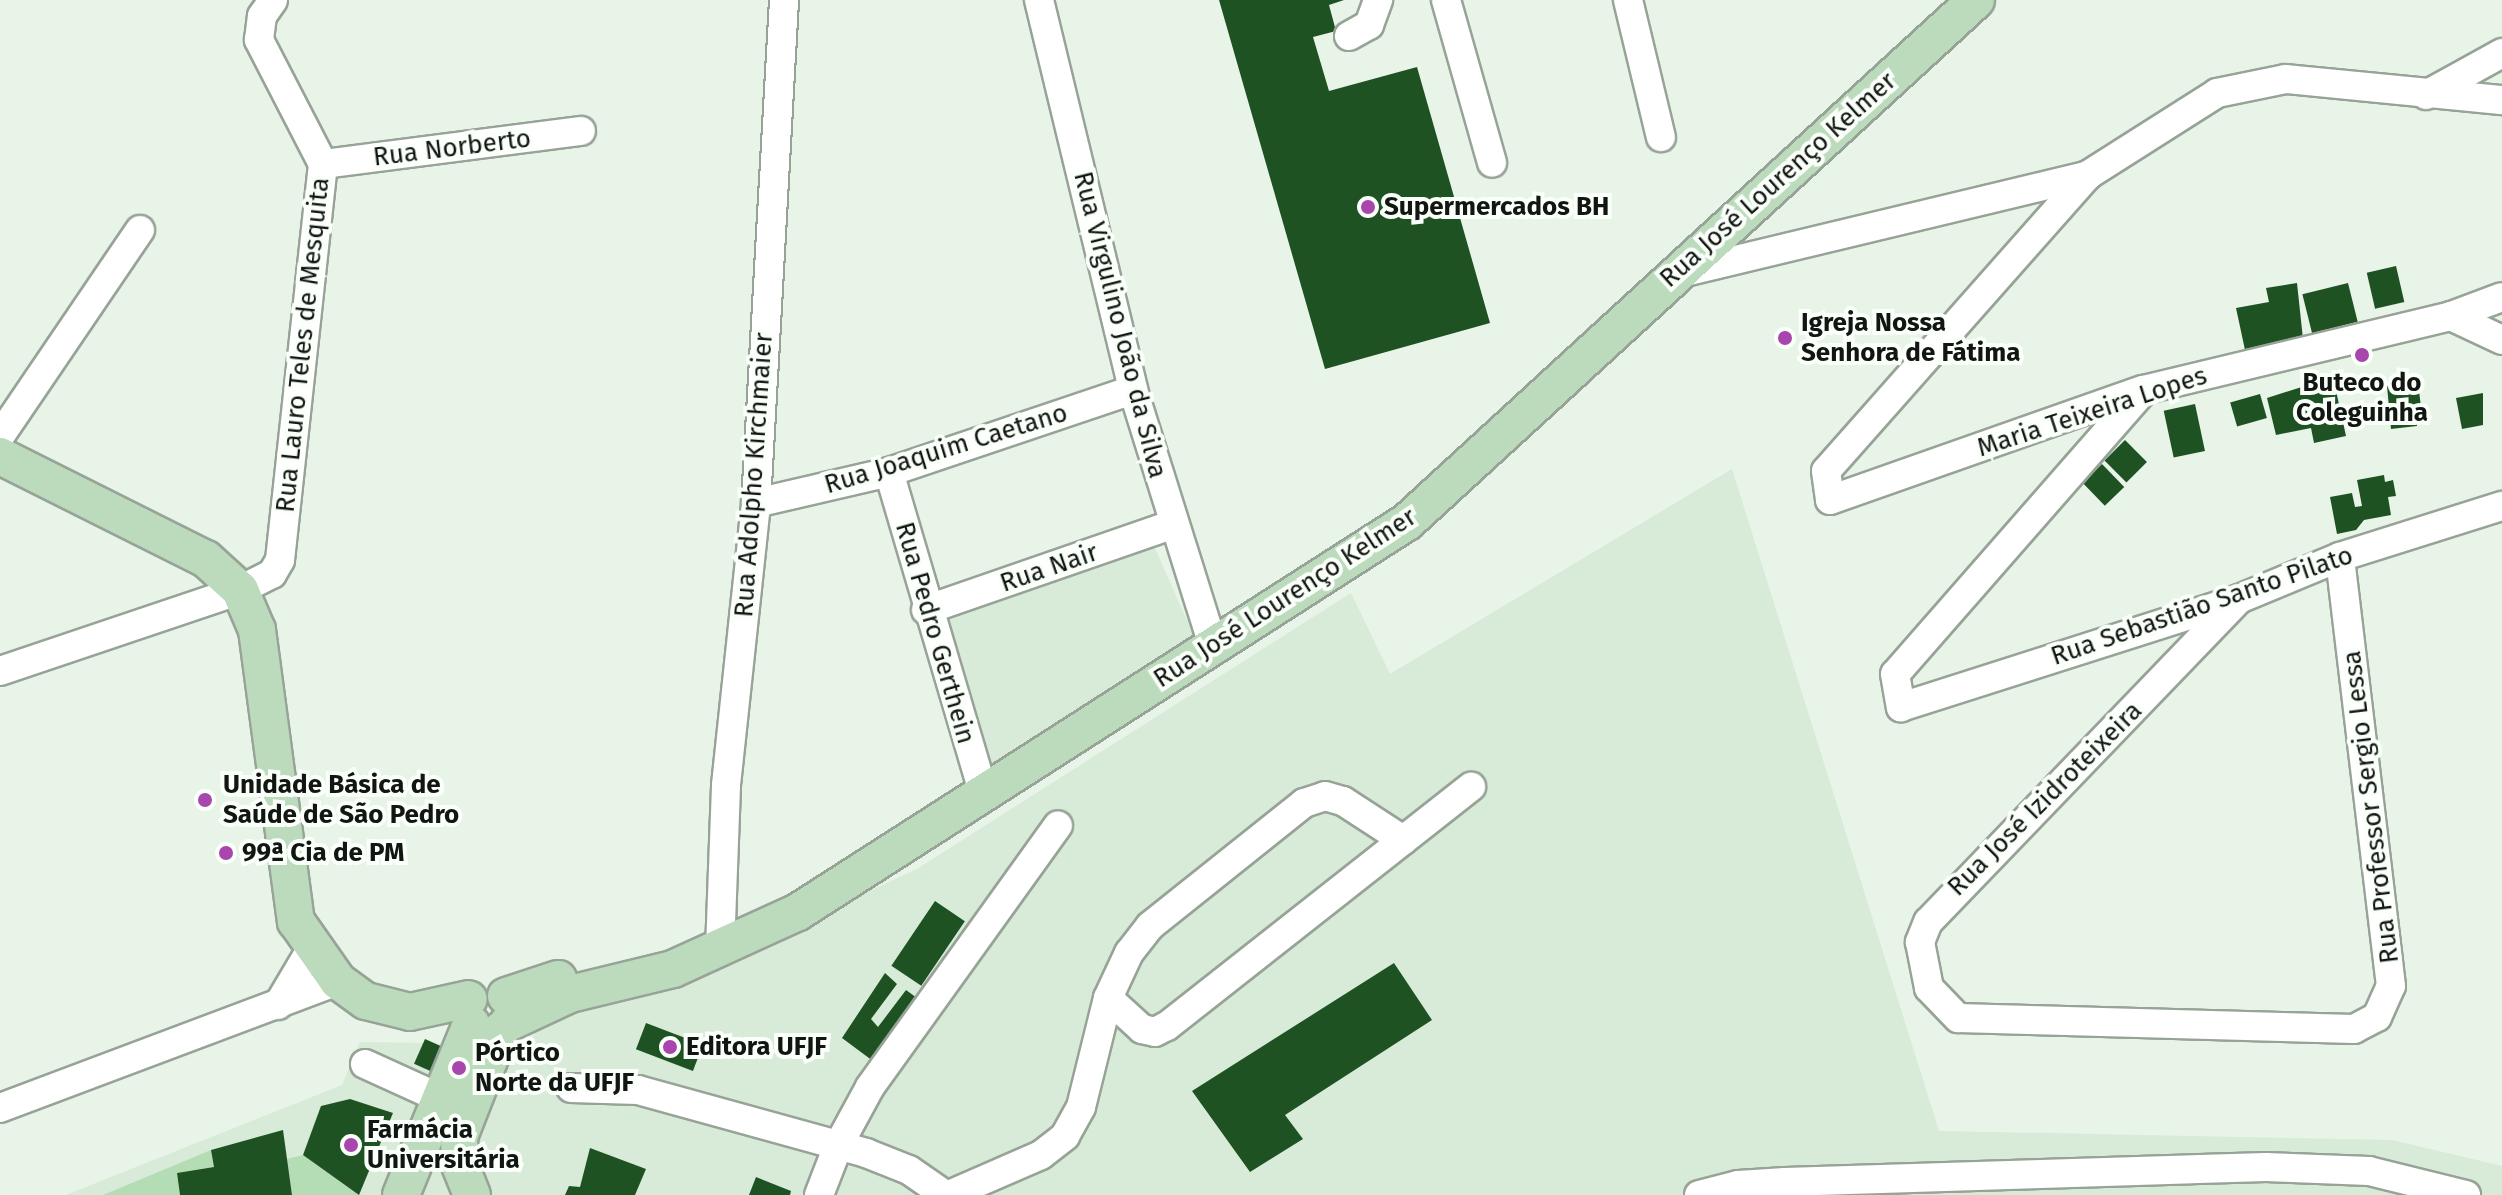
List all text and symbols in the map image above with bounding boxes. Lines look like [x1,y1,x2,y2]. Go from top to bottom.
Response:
street label: Rua José Lourenço Kelmer [1654,66,1902,294]
street label: Rua Norberto [371,123,533,173]
street label: Rua Virgulino João da Silva [1067,168,1173,482]
street label: Rua Lauro Teles de Mesquita [270,176,336,514]
place label: Supermercados BH [1384,191,1609,223]
marker: Supermercados BH [1359,198,1377,216]
place label: Igreja Nossa Senhora de Fátima [1801,307,2020,368]
marker: Igreja Nossa Senhora de Fátima [1776,329,1794,347]
street label: Rua Adolpho Kirchmaier [728,332,780,618]
marker: Buteco do Coleguinha [2353,346,2371,364]
street label: Maria Teixeira Lopes [1973,360,2211,464]
place label: Buteco do Coleguinha [2296,367,2428,428]
street label: Rua Joaquim Caetano [821,397,1071,501]
street label: Rua José Lourenço Kelmer [1148,501,1422,695]
street label: Rua Pedro Gerthein [888,519,982,747]
street label: Rua Nair [996,537,1102,599]
street label: Rua Sebastião Santo Pilato [2047,540,2357,672]
street label: Rua Professor Sergio Lessa [2336,649,2406,965]
street label: Rua José Izidroteixeira [1941,695,2149,903]
place label: Unidade Básica de Saúde de São Pedro [223,769,459,830]
marker: Unidade Básica de Saúde de São Pedro [194,789,216,811]
place label: 99ª Cia de PM [242,837,404,869]
marker: 99ª Cia de PM [217,844,235,862]
place label: Editora UFJF [686,1031,827,1063]
place label: Pórtico Norte da UFJF [475,1037,634,1098]
marker: Editora UFJF [661,1038,679,1056]
marker: Pórtico Norte da UFJF [450,1059,468,1077]
place label: Farmácia Universitária [367,1114,520,1176]
marker: Farmácia Universitária [342,1136,360,1154]

